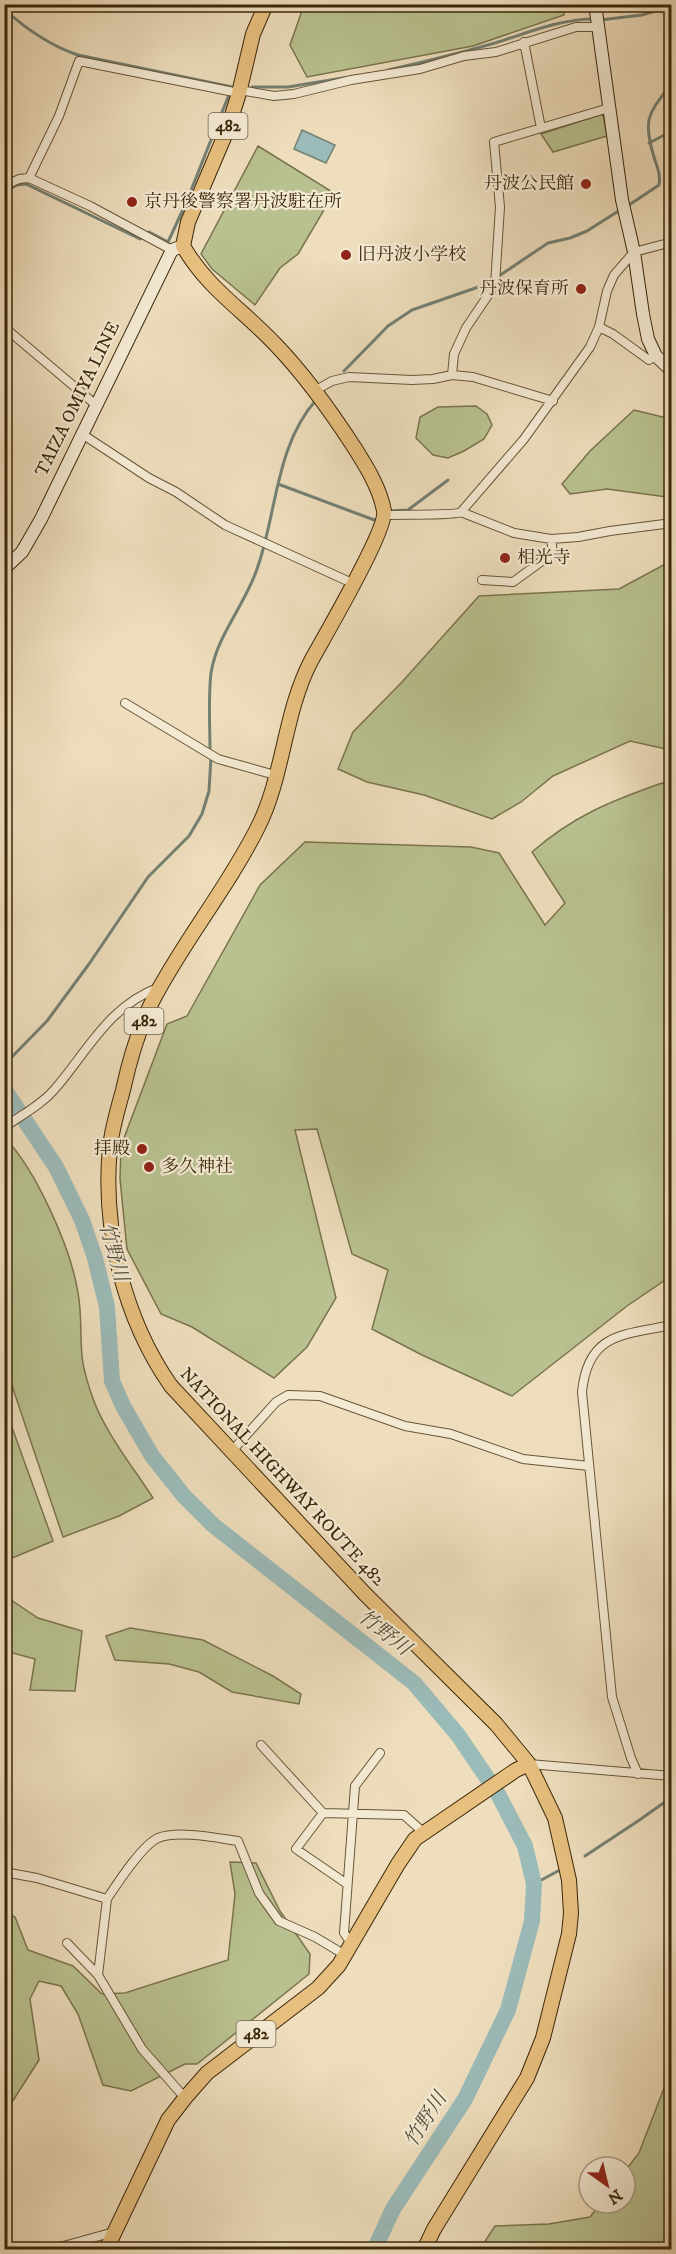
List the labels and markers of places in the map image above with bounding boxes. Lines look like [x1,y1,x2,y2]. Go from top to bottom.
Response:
place label: 丹波公民館 [484,173,574,195]
marker: 丹波公民館 [579,177,593,191]
place label: 京丹後警察署丹波駐在所 [144,191,342,213]
marker: 京丹後警察署丹波駐在所 [125,195,139,209]
place label: 旧丹波小学校 [358,244,466,266]
marker: 旧丹波小学校 [339,248,353,262]
place label: 丹波保育所 [479,278,569,300]
marker: 丹波保育所 [574,282,588,296]
place label: 相光寺 [517,547,571,569]
marker: 相光寺 [498,551,512,565]
place label: 拝殿 [94,1138,130,1160]
marker: 拝殿 [135,1142,149,1156]
place label: 多久神社 [161,1156,233,1178]
marker: 多久神社 [142,1160,156,1174]

